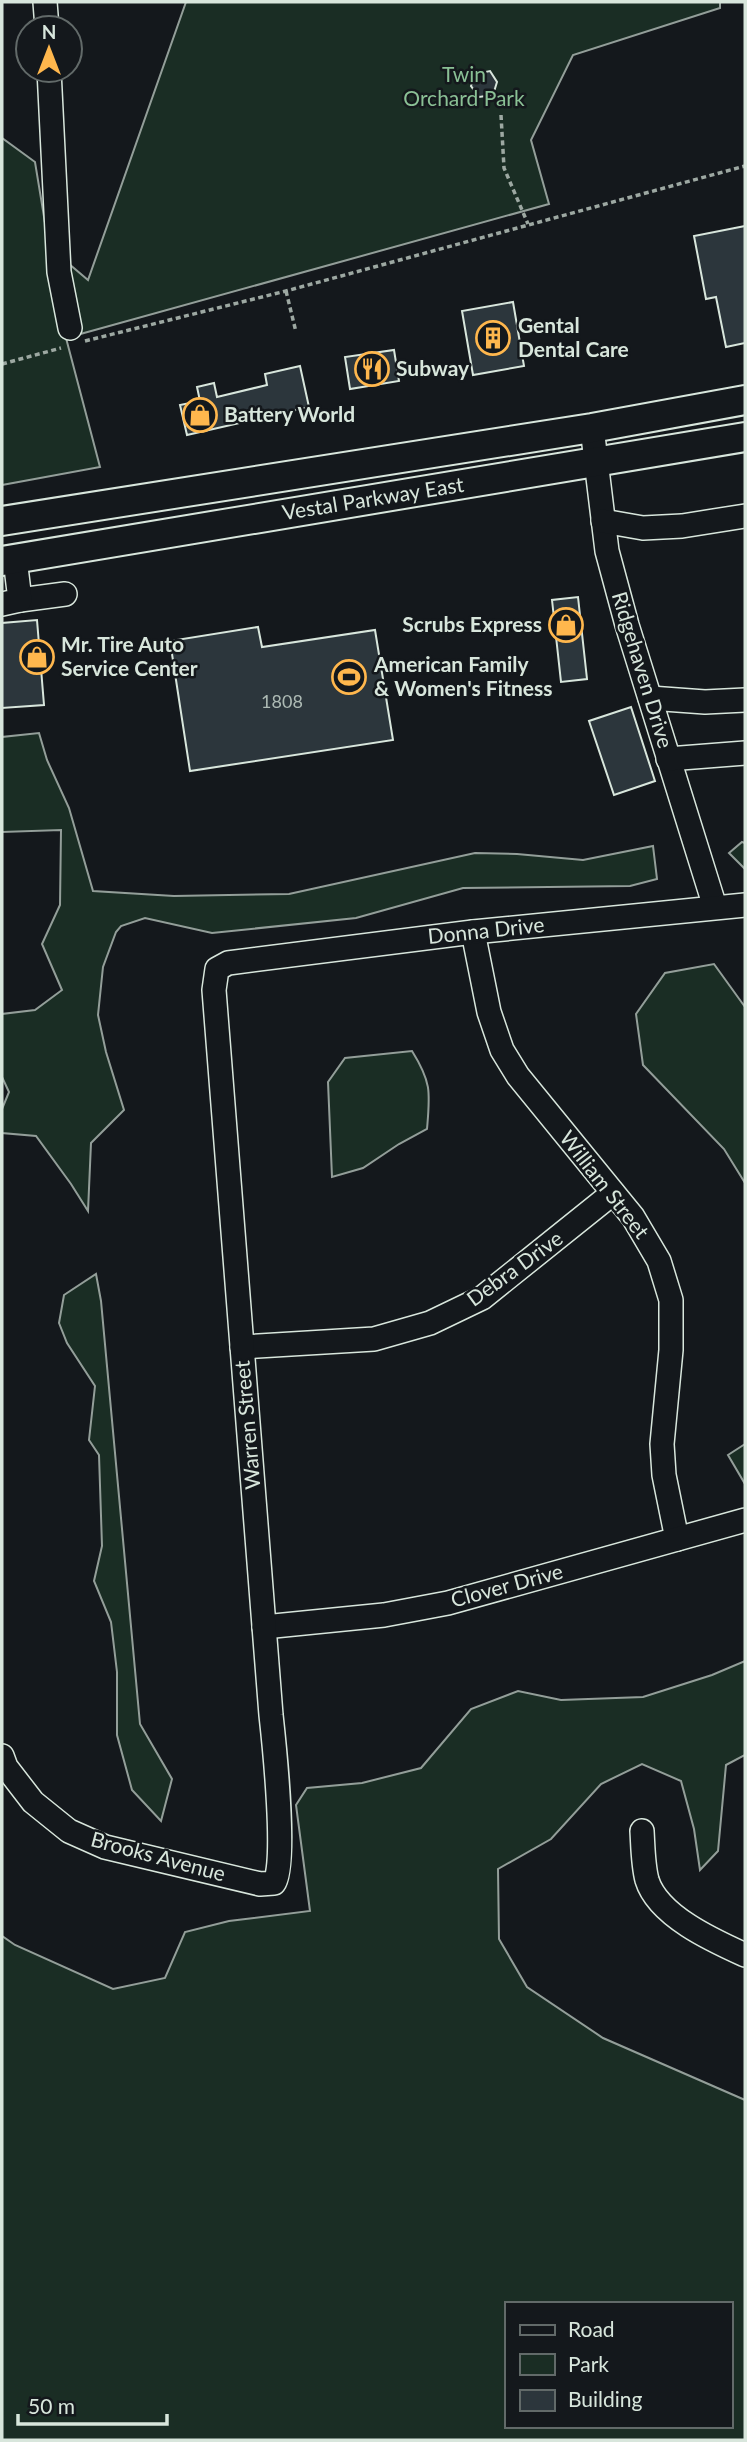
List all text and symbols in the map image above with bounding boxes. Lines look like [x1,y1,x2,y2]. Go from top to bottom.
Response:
north arrow [14,14,84,84]
text: N [42,20,56,43]
park label: Twin Orchard Park [403,61,525,110]
place label: Gental Dental Care [518,312,629,361]
building icon: Gental Dental Care [474,319,512,357]
restaurant icon: Subway [353,350,391,388]
place label: Subway [396,355,470,380]
shop icon: Battery World [181,396,219,434]
place label: Battery World [224,401,355,426]
street label: Vestal Parkway East [280,471,466,524]
street label: Ridgehaven Drive [608,588,679,751]
shop icon: Scrubs Express [547,606,585,644]
place label: Scrubs Express [402,611,542,636]
place label: Mr. Tire Auto Service Center [61,631,198,680]
shop icon: Mr. Tire Auto Service Center [18,638,56,676]
place label: American Family & Women's Fitness [373,651,552,700]
sports icon: American Family & Women's Fitness [330,658,368,696]
house number: 1808 [261,690,303,712]
street label: Donna Drive [426,911,545,948]
street label: William Street [555,1125,655,1243]
street label: Debra Drive [461,1225,567,1311]
street label: Warren Street [228,1359,265,1491]
street label: Clover Drive [448,1558,565,1611]
street label: Brooks Avenue [88,1826,228,1886]
legend [505,2302,733,2428]
text: Road [568,2316,615,2341]
text: Park [568,2351,609,2376]
scale bar [18,2382,166,2426]
text: Building [568,2386,643,2411]
text: 50 m [28,2393,75,2418]

